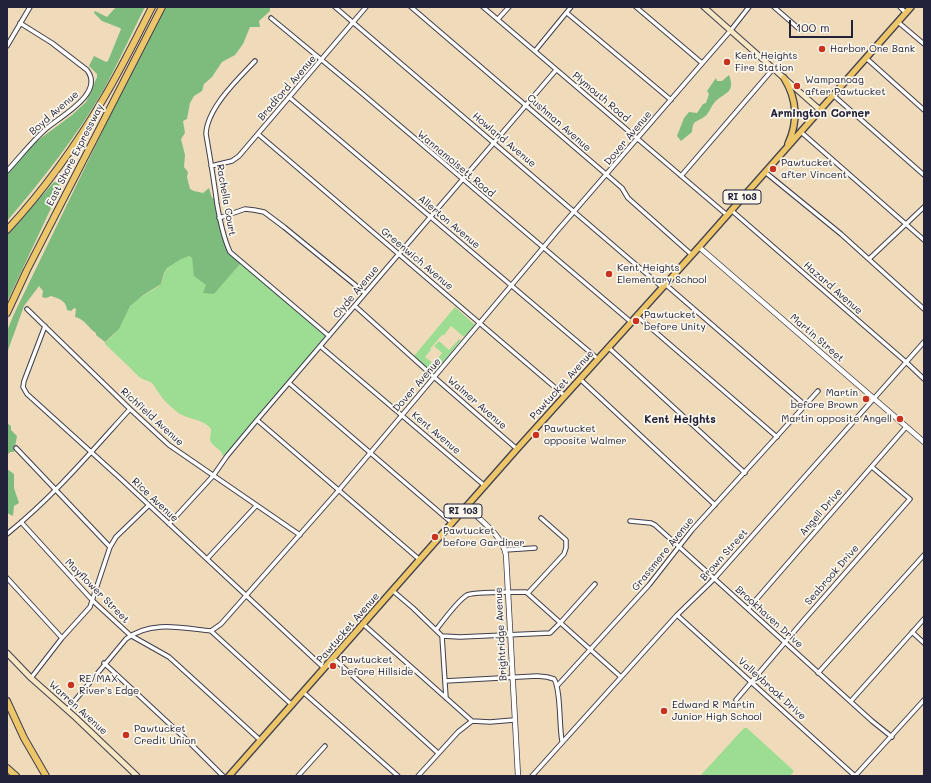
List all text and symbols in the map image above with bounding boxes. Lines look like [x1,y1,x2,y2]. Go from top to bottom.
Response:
scale bar [791,12,855,38]
text: 100 m [796,19,830,35]
place label: Harbor One Bank [830,43,915,55]
marker: Harbor One Bank [817,44,827,54]
place label: Kent Heights Fire Station [735,50,797,74]
street label: Bradford Avenue [255,53,319,123]
marker: Kent Heights Fire Station [722,57,732,67]
street label: Plymouth Road [570,69,632,125]
place label: Wampanoag after Pawtucket [805,74,886,98]
marker: Wampanoag after Pawtucket [792,81,802,91]
street label: Boyd Avenue [27,88,81,138]
street label: Cushman Avenue [525,92,593,154]
street label: East Shore Expressway [44,102,106,208]
district label: Armington Corner [770,107,870,121]
street label: Dover Avenue [602,108,654,168]
street label: Howland Avenue [470,110,538,170]
street label: Wannamoisett Road [415,128,497,200]
place label: Pawtucket after Vincent [781,157,847,180]
street label: Rachella Court [214,163,238,237]
marker: Pawtucket after Vincent [768,164,778,174]
road number: RI 103 [723,190,761,204]
street label: Allerton Avenue [416,193,482,251]
street label: Greenwich Avenue [378,225,456,293]
street label: Hazard Avenue [801,259,865,317]
place label: Kent Heights Elementary School [617,262,707,286]
street label: Clyde Avenue [330,263,382,321]
marker: Kent Heights Elementary School [604,269,614,279]
place label: Pawtucket before Unity [644,309,706,332]
street label: Martin Street [788,311,846,365]
marker: Pawtucket before Unity [631,316,641,326]
street label: Pawtucket Avenue [528,348,596,422]
street label: Dover Avenue [390,356,444,414]
street label: Walmer Avenue [445,374,509,432]
street label: Richfield Avenue [118,386,186,448]
place label: Martin before Brown [791,387,858,410]
marker: Martin before Brown [861,394,871,404]
street label: Kent Avenue [409,409,463,457]
district label: Kent Heights [644,413,716,427]
place label: Martin opposite Angell [781,413,892,425]
marker: Martin opposite Angell [895,414,905,424]
place label: Pawtucket opposite Walmer [544,423,627,446]
marker: Pawtucket opposite Walmer [531,430,541,440]
street label: Rice Avenue [129,475,181,525]
street label: Angell Drive [797,486,845,538]
road number: RI 103 [444,504,482,518]
street label: Grassmere Avenue [630,515,696,593]
place label: Pawtucket before Gardiner [443,525,525,548]
street label: Brown Street [698,527,750,583]
marker: Pawtucket before Gardiner [430,532,440,542]
street label: Seabrook Drive [802,542,862,608]
street label: Mayflower Street [62,556,132,626]
street label: Brookhaven Drive [733,583,805,651]
street label: Brightridge Avenue [493,587,509,681]
street label: Pawtucket Avenue [314,590,382,666]
place label: Pawtucket before Hillside [341,654,413,678]
street label: Valleybrook Drive [736,655,808,723]
marker: Pawtucket before Hillside [328,661,338,671]
place label: RE/MAX River's Edge [79,673,139,696]
street label: Warren Avenue [46,679,110,737]
marker: RE/MAX River's Edge [66,680,76,690]
place label: Edward R Martin Junior High School [672,699,762,722]
marker: Edward R Martin Junior High School [659,706,669,716]
place label: Pawtucket Credit Union [134,723,196,746]
marker: Pawtucket Credit Union [121,730,131,740]

